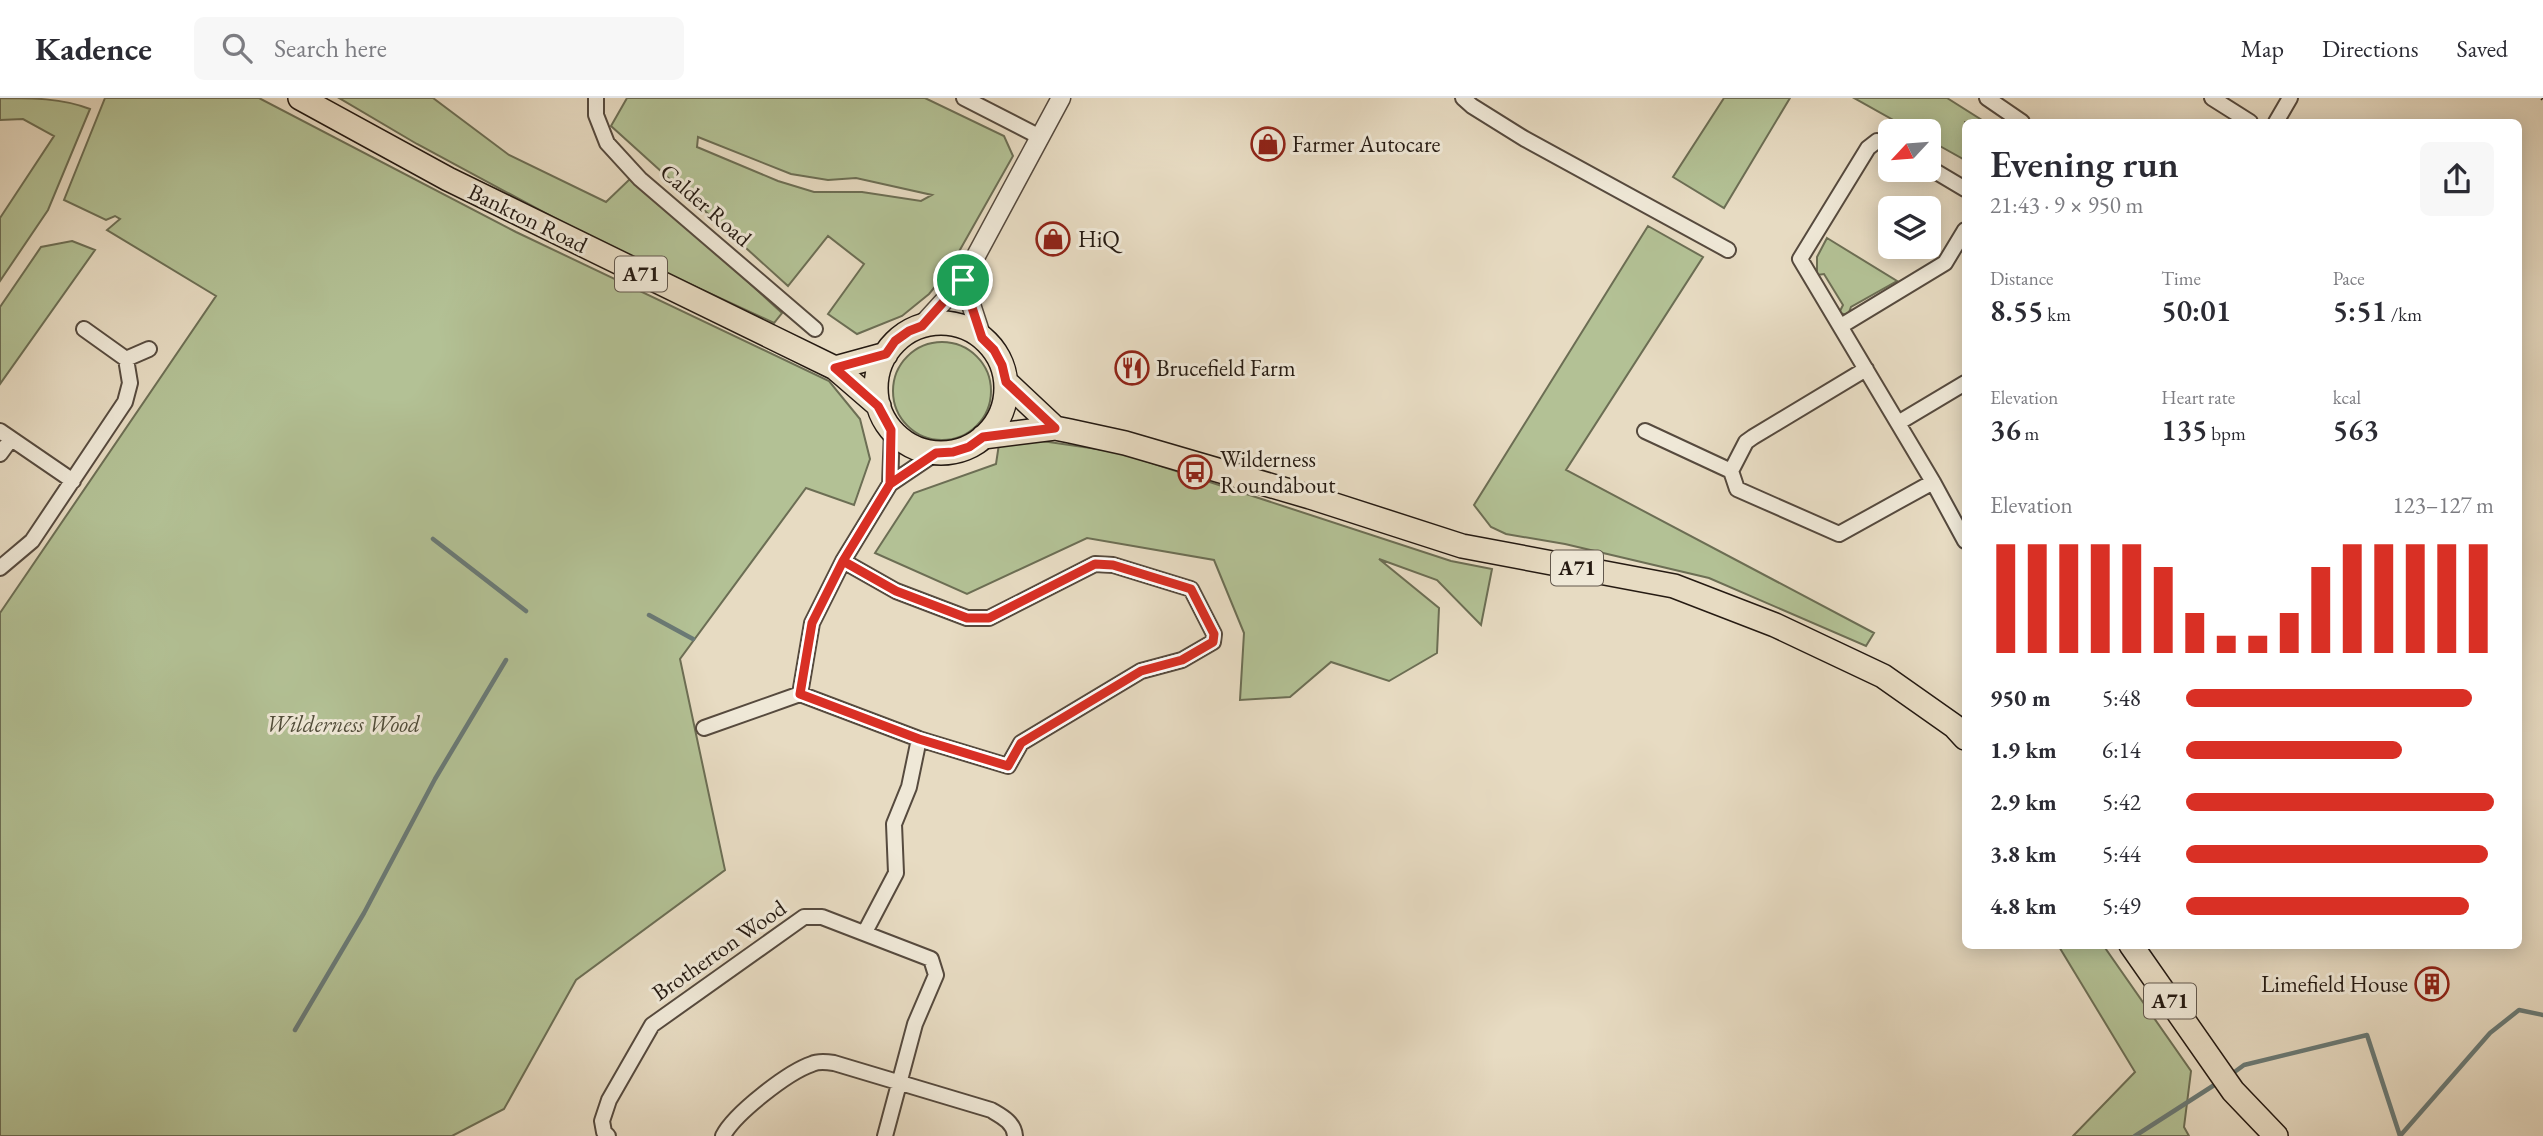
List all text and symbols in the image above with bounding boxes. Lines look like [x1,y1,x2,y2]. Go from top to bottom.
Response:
search box [194,17,684,80]
text: Kadence [35,27,152,70]
icon: search [218,29,256,67]
text: Search here [274,31,387,65]
text: Map [2241,33,2284,64]
text: Directions [2322,33,2419,64]
text: Saved [2457,33,2508,64]
north arrow [1878,119,1941,182]
map controls [1878,119,1941,259]
shop icon: Farmer Autocare [1249,125,1287,163]
place label: Farmer Autocare [1292,129,1441,159]
text: Evening run [1990,139,2179,188]
button: share [2420,142,2494,216]
street label: Calder Road [654,157,758,253]
street label: Bankton Road [463,176,593,260]
text: 21:43 · 9 × 950 m [1990,190,2143,220]
button: layers [1878,196,1941,259]
shop icon: HiQ [1034,220,1072,258]
place label: HiQ [1078,224,1123,254]
pin [933,250,993,310]
road number: A71 [615,256,667,292]
icon: arrive [944,261,982,299]
text: Distance [1990,266,2053,291]
text: Time [2161,266,2201,291]
text: Pace [2333,266,2365,291]
text: 8.55 [1990,291,2043,330]
text: 50:01 [2161,291,2231,330]
text: 5:51 [2333,291,2387,330]
text: km [2043,302,2071,327]
text: /km [2387,302,2422,327]
restaurant icon: Brucefield Farm [1113,349,1151,387]
place label: Brucefield Farm [1156,353,1296,383]
text: Elevation [1990,385,2058,410]
text: Heart rate [2161,385,2235,410]
text: kcal [2333,385,2361,410]
text: 36 [1990,410,2021,449]
text: 135 [2161,410,2208,449]
text: 563 [2333,410,2379,449]
text: m [2021,421,2039,446]
text: bpm [2208,421,2246,446]
place label: Wilderness Roundabout [1220,444,1336,500]
bus stop icon: Wilderness Roundabout [1176,453,1214,491]
text: Elevation [1990,490,2073,520]
text: 123–127 m [2393,490,2494,520]
road number: A71 [1551,550,1603,586]
text: 950 m [1990,683,2051,713]
text: 5:48 [2102,683,2141,713]
park label: Wilderness Wood [266,709,420,739]
text: 1.9 km [1990,735,2057,765]
text: 6:14 [2102,735,2141,765]
text: 2.9 km [1990,787,2057,817]
text: 5:42 [2102,787,2141,817]
text: 3.8 km [1990,839,2057,869]
text: 5:44 [2102,839,2141,869]
text: 4.8 km [1990,891,2057,921]
text: 5:49 [2102,891,2141,921]
street label: Brotherton Wood [646,893,792,1007]
building icon: Limefield House [2413,965,2451,1003]
place label: Limefield House [2261,969,2408,999]
road number: A71 [2144,984,2196,1018]

